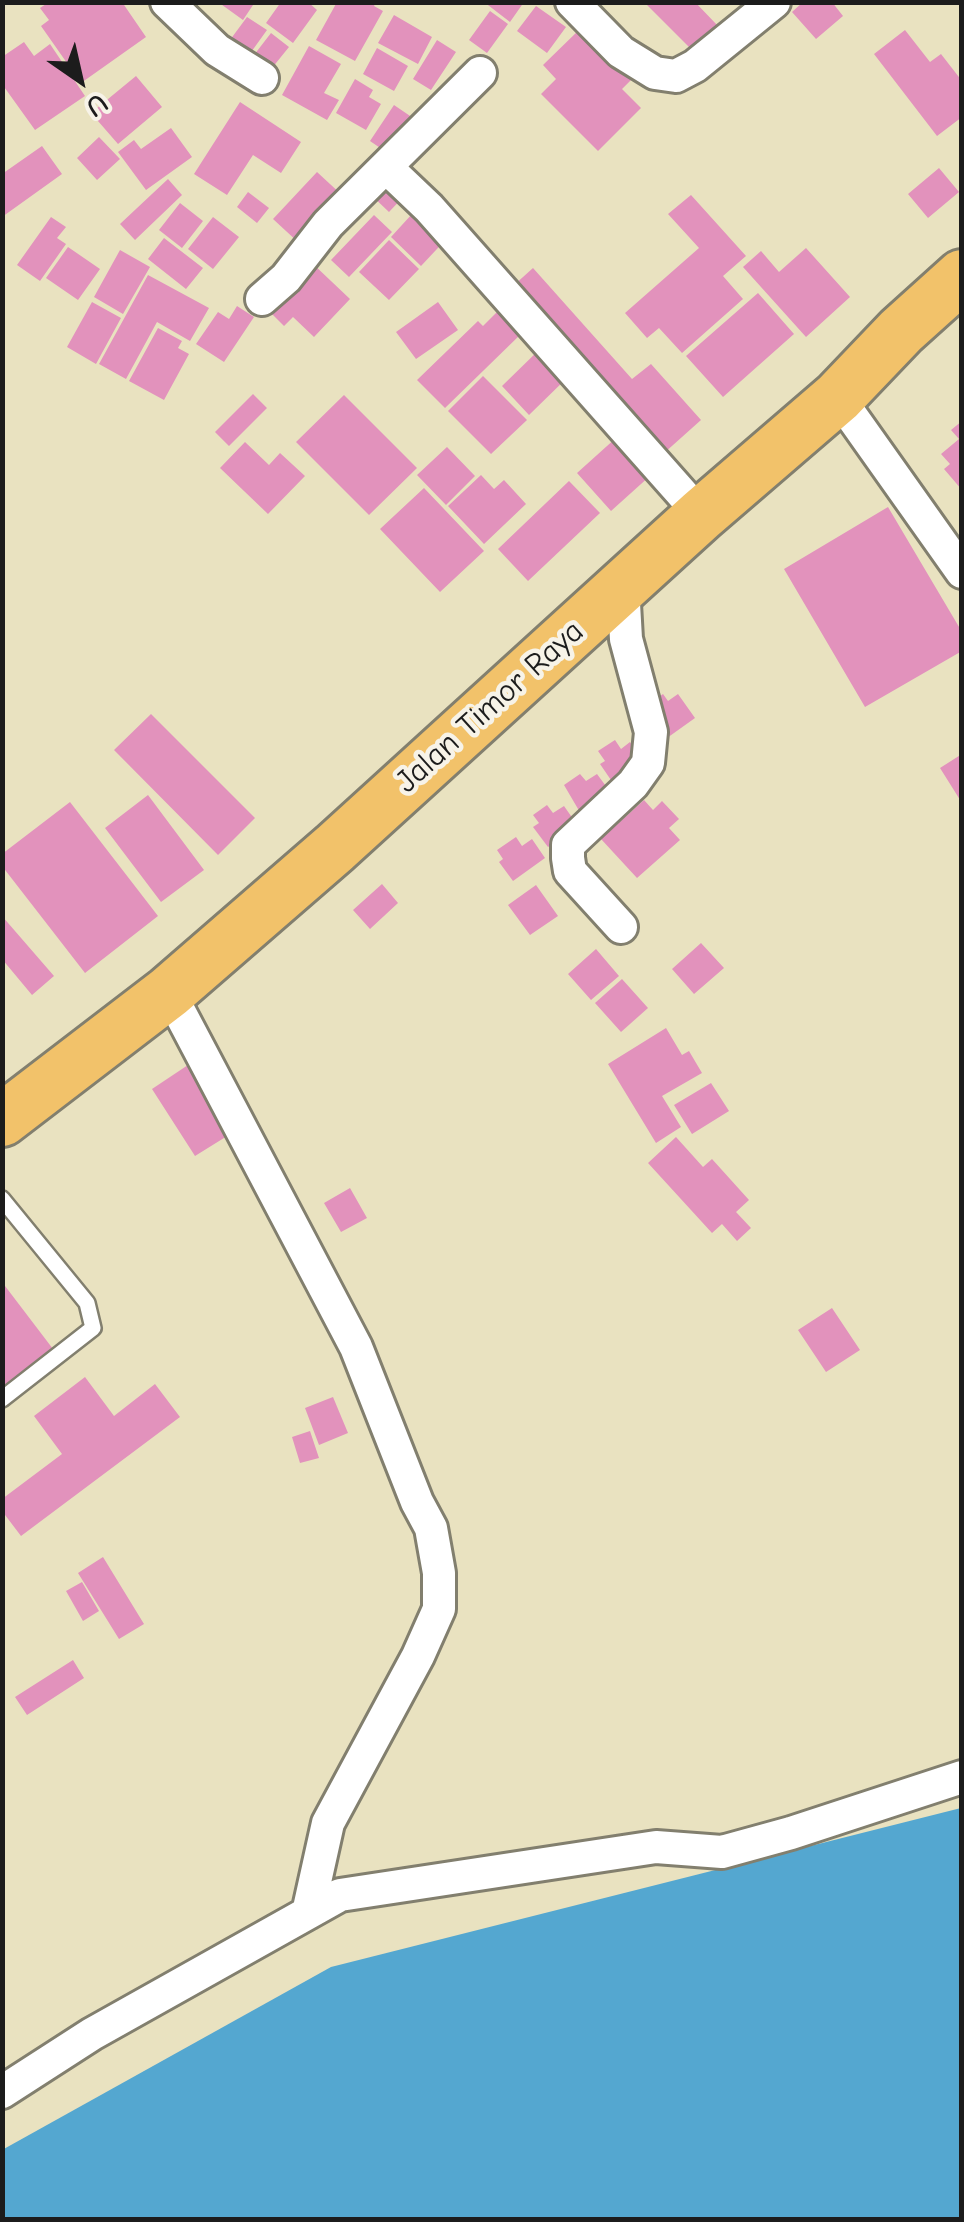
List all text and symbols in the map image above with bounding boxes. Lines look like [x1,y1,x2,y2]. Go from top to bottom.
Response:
north arrow [30,30,130,130]
text: U [80,86,113,123]
street label: Jalan Timor Raya [388,613,592,801]

